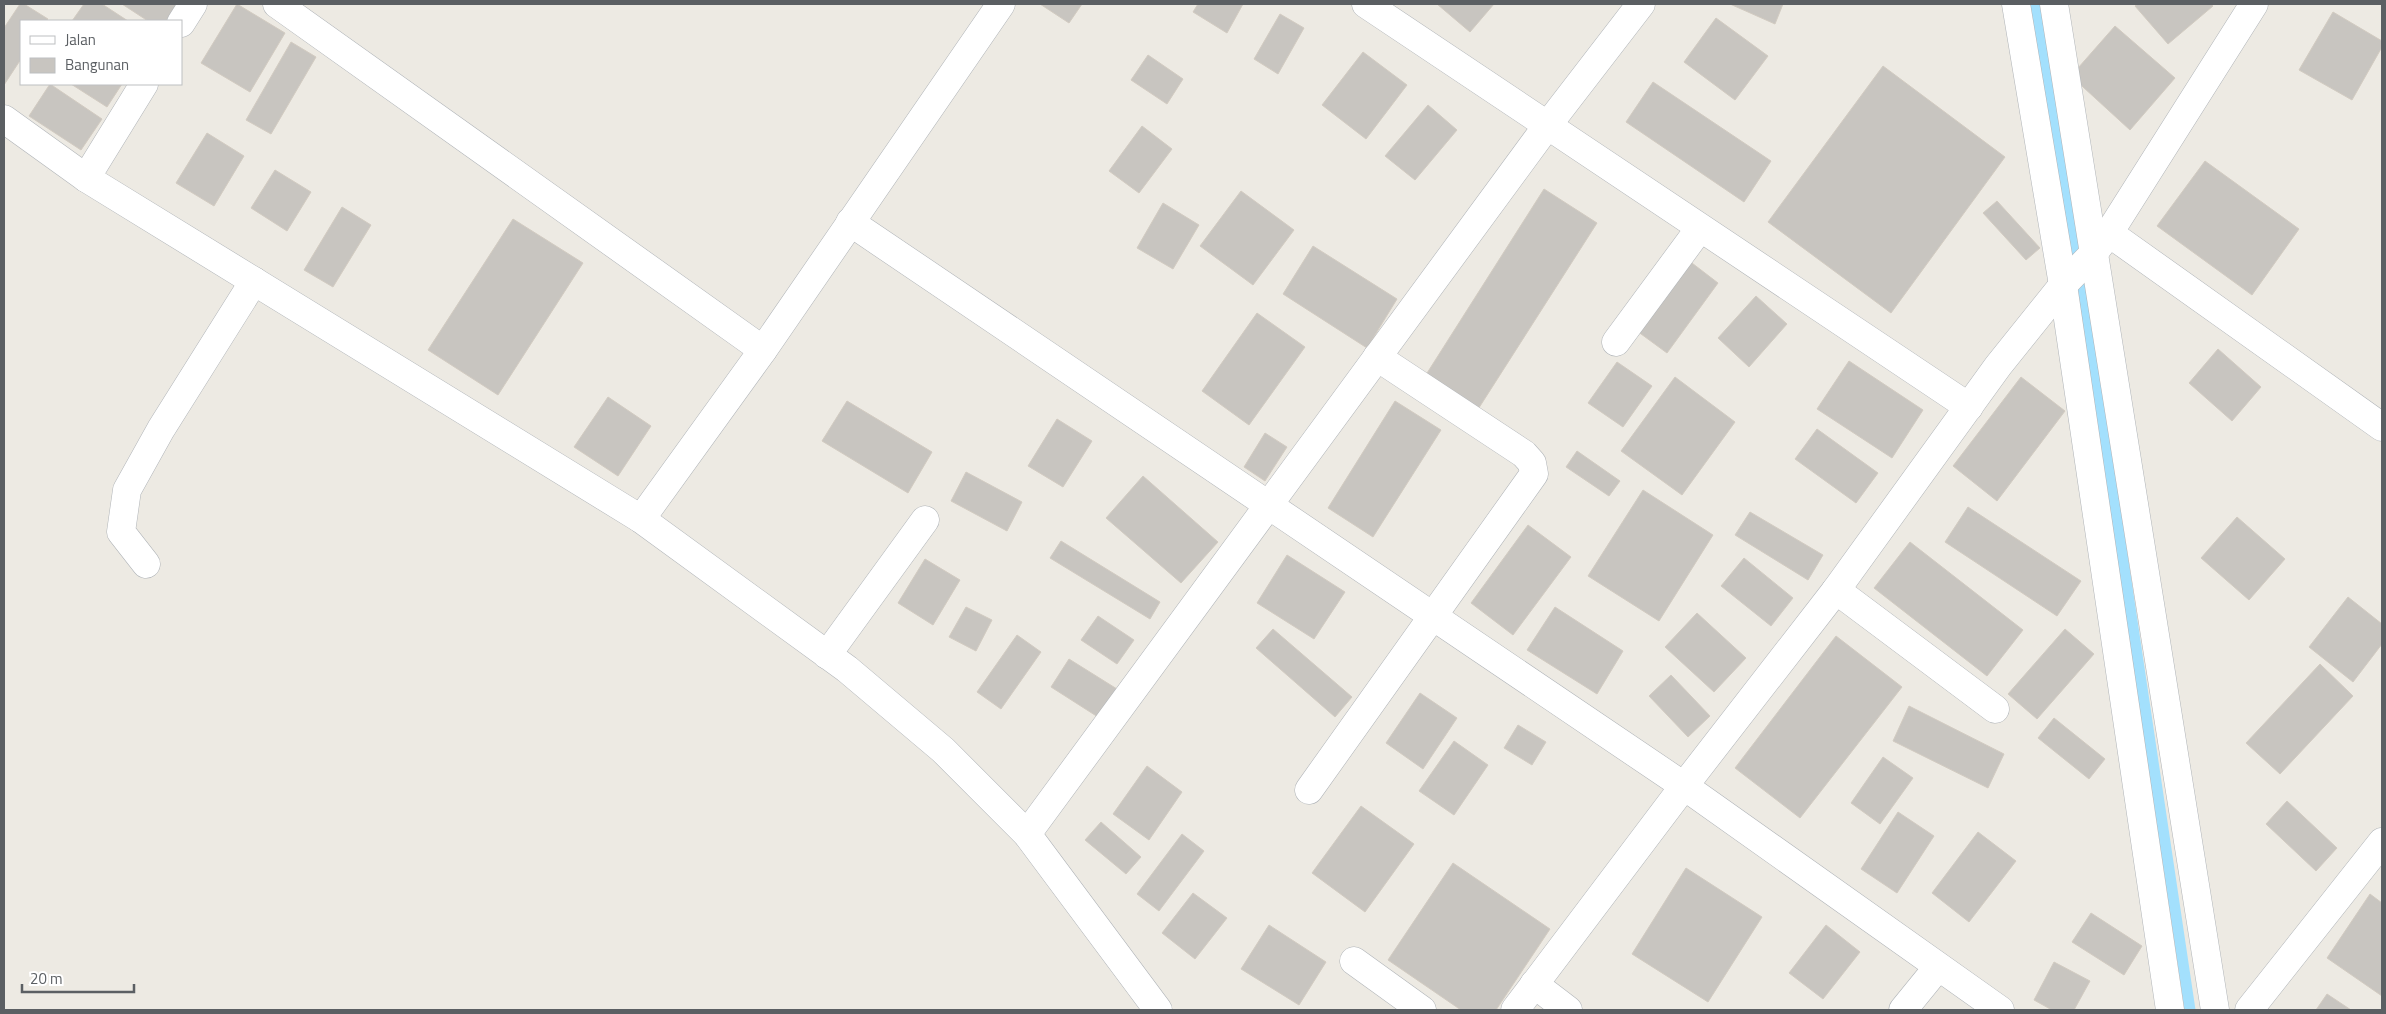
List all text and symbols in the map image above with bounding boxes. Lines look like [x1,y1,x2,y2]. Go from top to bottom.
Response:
legend [20,20,182,85]
text: Jalan [65,28,96,51]
text: Bangunan [65,53,129,76]
scale bar [22,962,135,994]
text: 20 m [30,967,63,990]

